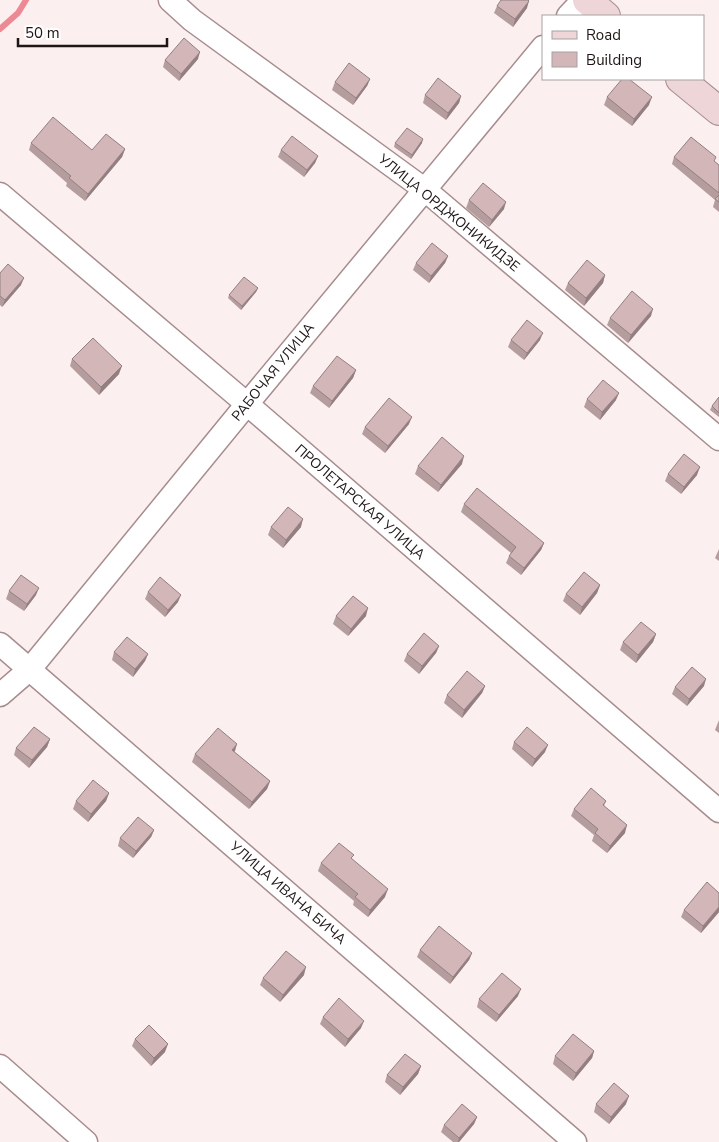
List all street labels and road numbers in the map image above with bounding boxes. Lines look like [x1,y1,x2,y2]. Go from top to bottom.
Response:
street label: УЛИЦА ОРДЖОНИКИДЗЕ [373,149,524,276]
street label: РАБОЧАЯ УЛИЦА [227,319,319,425]
street label: ПРОЛЕТАРСКАЯ УЛИЦА [291,440,429,564]
street label: УЛИЦА ИВАНА БИЧА [225,837,350,949]

